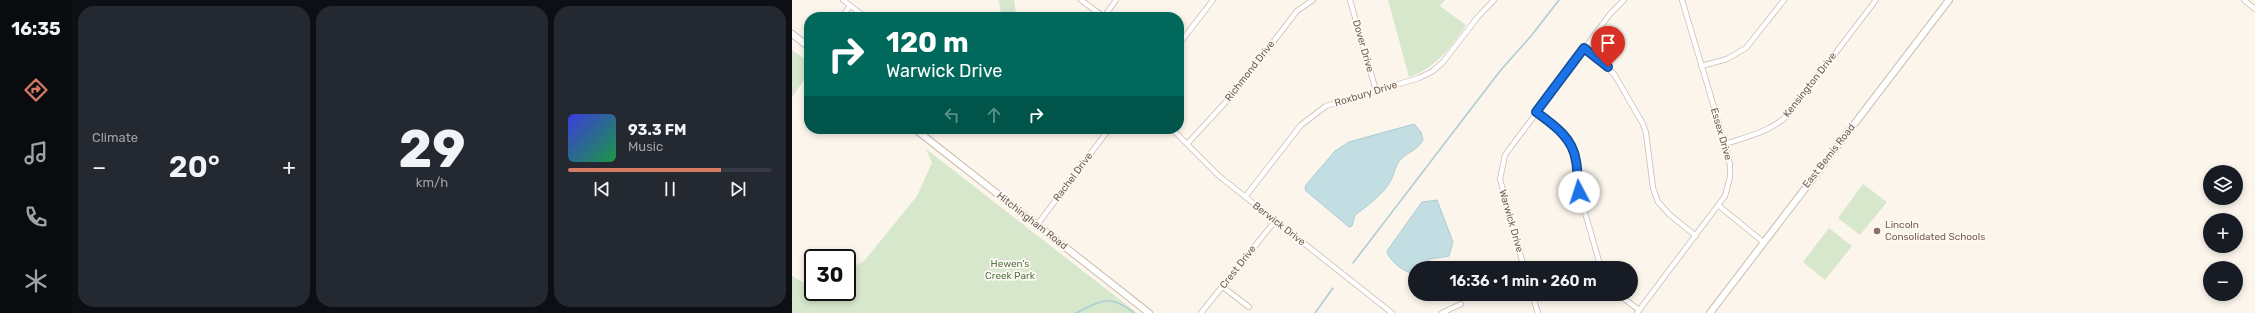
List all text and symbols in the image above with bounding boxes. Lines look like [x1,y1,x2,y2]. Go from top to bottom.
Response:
text: 16:35 [11,18,61,40]
street label: Dover Drive [1350,19,1376,74]
text: 120 m [886,26,969,59]
pin [1591,26,1625,67]
icon: right [820,28,872,80]
icon: arrive [1597,32,1619,54]
street label: Richmond Drive [1223,38,1278,104]
street label: Kensington Drive [1781,50,1839,120]
text: Warwick Drive [886,60,1002,82]
icon: directions [22,76,50,104]
street label: Roxbury Drive [1333,79,1399,109]
icon: left [941,104,963,126]
icon: ahead [983,104,1005,126]
icon: right [1025,104,1047,126]
street label: Essex Drive [1708,107,1734,162]
text: 29 [398,118,466,180]
text: 93.3 FM [628,121,686,139]
street label: East Bemis Road [1800,122,1858,190]
text: Climate [92,130,138,145]
icon: music [22,139,50,167]
text: Music [628,139,663,154]
text: 20° [169,149,220,185]
street label: Rachel Drive [1051,150,1096,204]
text: − [92,154,106,181]
text: + [282,154,296,181]
map controls [2203,165,2243,301]
button: layers [2203,165,2243,205]
position arrow [1558,171,1600,213]
text: km/h [416,175,448,190]
icon: previous [591,178,613,200]
icon: pause [659,178,681,200]
icon: next [727,178,749,200]
street label: Warwick Drive [1496,188,1526,254]
street label: Hitchingham Road [994,190,1070,252]
street label: Berwick Drive [1250,200,1308,249]
icon: phone [22,203,50,231]
button: + [2203,213,2243,253]
place label: Lincoln Consolidated Schools [1885,219,1985,243]
marker: Lincoln Consolidated Schools [1872,226,1882,236]
street label: Crest Drive [1217,243,1259,291]
speed limit sign: 30 [804,249,856,301]
park label: Hewen's Creek Park [985,258,1036,282]
button: − [2203,261,2243,301]
icon: climate [22,267,50,295]
text: 16:36 · 1 min · 260 m [1449,272,1597,290]

